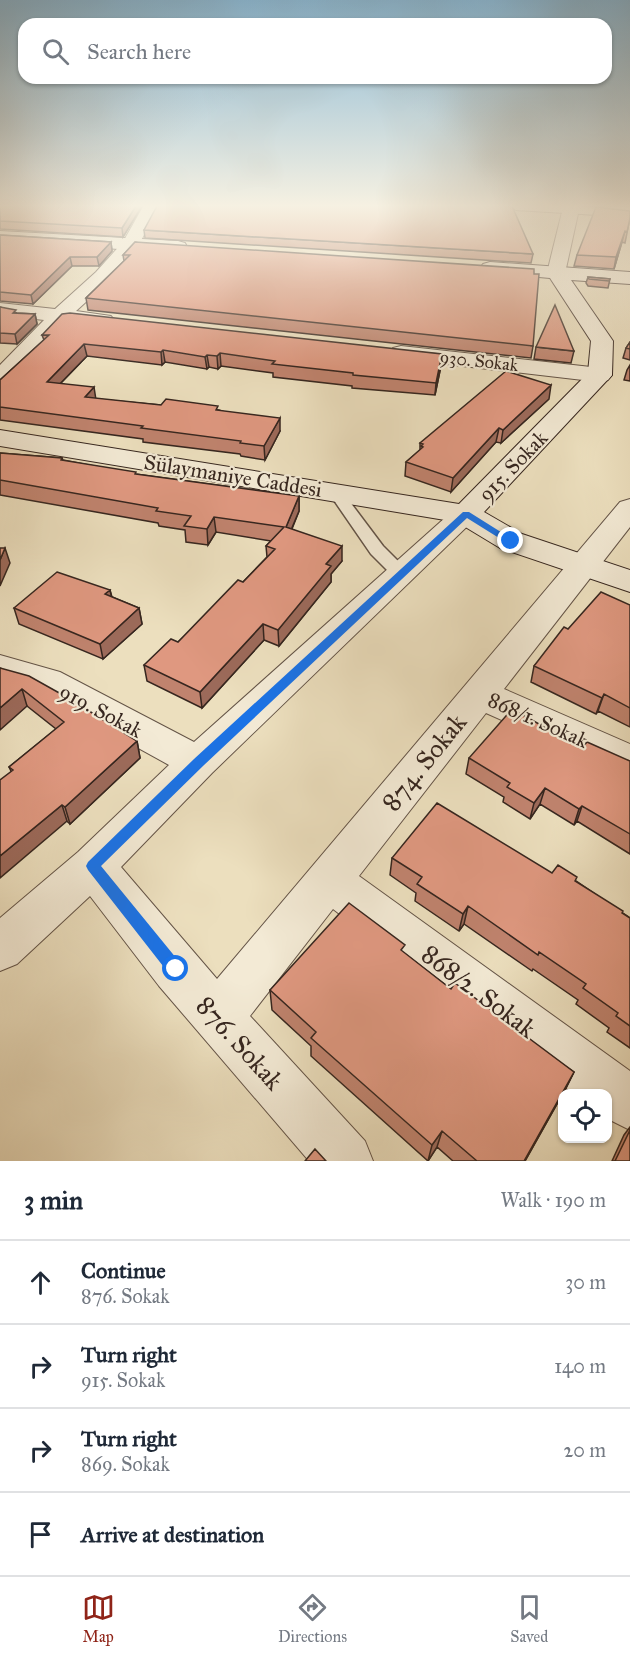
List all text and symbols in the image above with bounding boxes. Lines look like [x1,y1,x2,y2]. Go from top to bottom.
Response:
search box [18,18,612,84]
icon: search [39,35,72,68]
text: Search here [87,38,191,65]
street label: 930. Sokak [439,346,520,376]
street label: 915. Sokak [473,425,553,507]
street label: Sülaymaniye Caddesi [142,449,324,503]
route end [497,527,523,553]
street label: 919. Sokak [55,678,147,744]
street label: 868/1. Sokak [484,686,592,754]
street label: 874. Sokak [375,706,474,817]
street label: 868/2. Sokak [415,937,544,1045]
route start [162,955,188,981]
street label: 876. Sokak [190,989,291,1097]
map controls [558,1089,612,1143]
button: locate [558,1089,612,1143]
text: 3 min [24,1184,83,1216]
text: Walk · 190 m [501,1188,606,1212]
text: Continue [81,1257,166,1284]
icon: ahead [24,1266,57,1299]
text: 30 m [565,1270,606,1294]
text: 876. Sokak [81,1284,170,1308]
text: Turn right [81,1341,177,1368]
icon: right [24,1350,57,1383]
text: 140 m [554,1354,606,1378]
text: 915. Sokak [81,1368,165,1392]
text: Turn right [81,1425,177,1452]
icon: right [24,1434,57,1467]
text: 20 m [563,1438,606,1462]
text: 869. Sokak [81,1452,170,1476]
icon: arrive [24,1518,57,1551]
text: Arrive at destination [81,1521,264,1548]
tab: Map [82,1591,115,1646]
tab: Directions [278,1591,347,1646]
tab: Saved [510,1591,548,1646]

